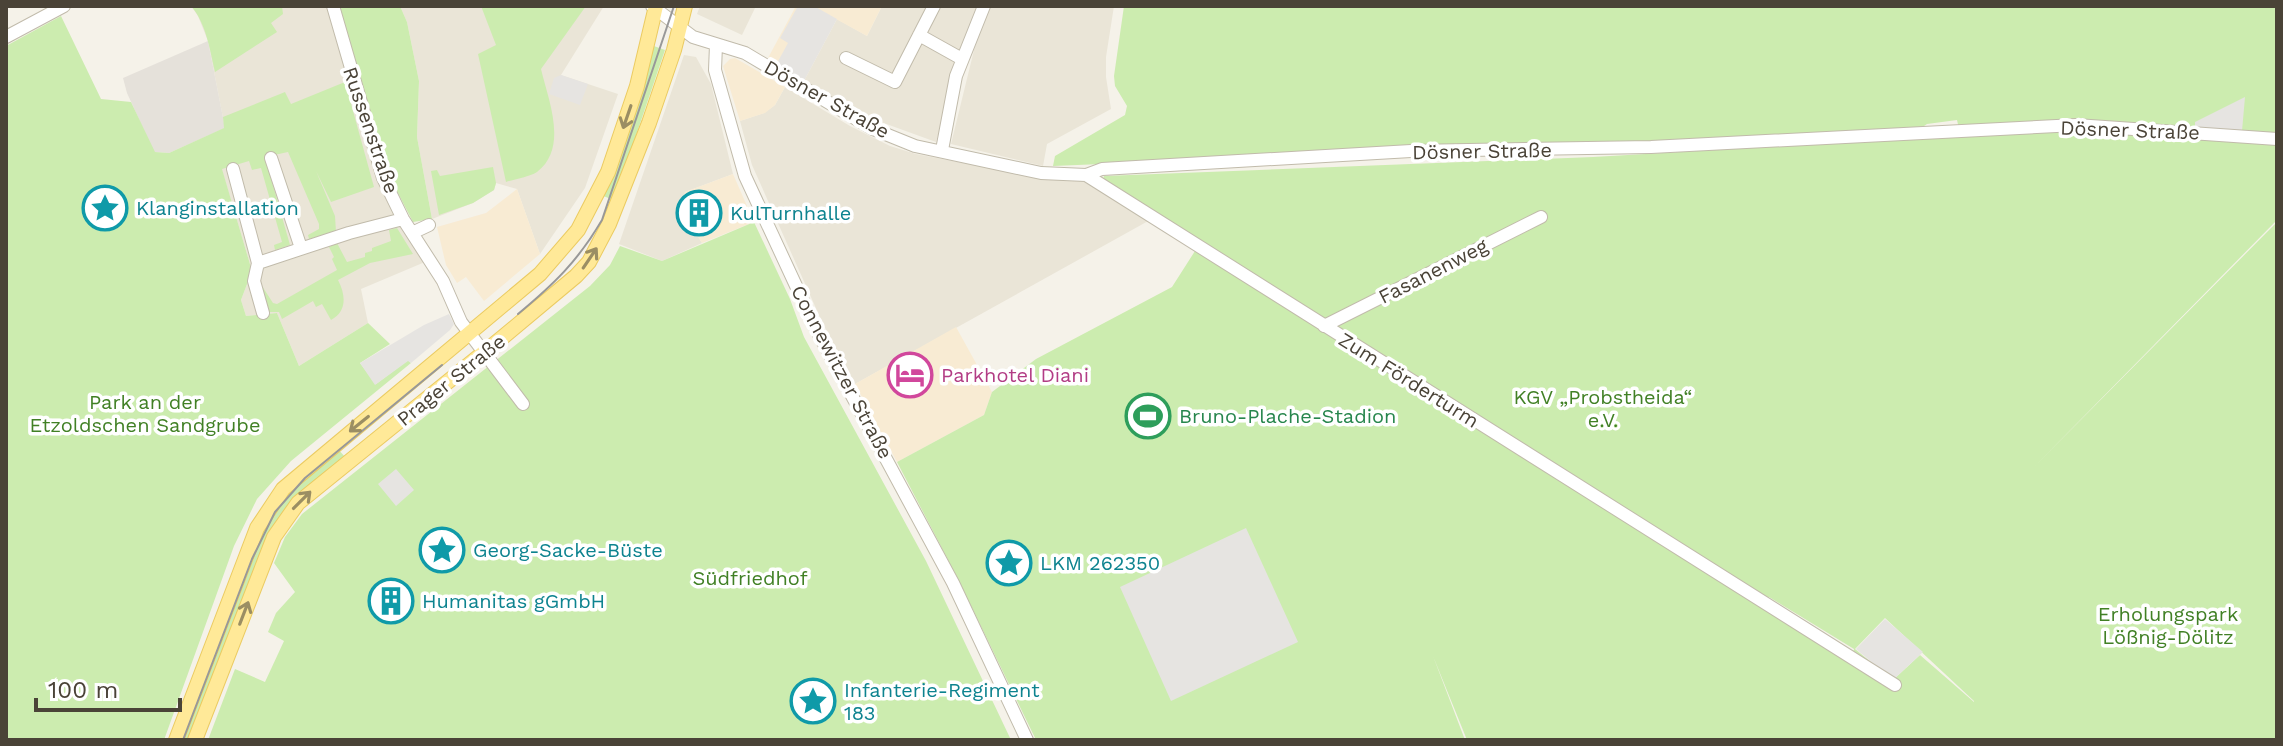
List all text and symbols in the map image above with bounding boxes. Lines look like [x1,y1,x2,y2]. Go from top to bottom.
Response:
street label: Dösner Straße [760,55,894,143]
street label: Russenstraße [338,63,404,197]
one-way arrow [618,104,633,129]
street label: Dösner Straße [2060,116,2200,144]
street label: Dösner Straße [1412,138,1552,164]
place icon: Klanginstallation [81,184,129,232]
building icon: KulTurnhalle [675,189,723,237]
place label: Klanginstallation [136,196,299,220]
place label: KulTurnhalle [730,201,851,225]
street label: Fasanenweg [1374,233,1492,309]
one-way arrow [582,247,598,269]
street label: Connewitzer Straße [786,281,898,463]
street label: Zum Förderturm [1334,327,1484,433]
street label: Prager Straße [392,329,510,431]
hotel icon: Parkhotel Diani [886,351,934,399]
place label: Parkhotel Diani [941,363,1089,387]
park label: KGV „Probstheida“ e.V. [1514,385,1692,432]
park label: Park an der Etzoldschen Sandgrube [30,390,260,437]
sports icon: Bruno-Plache-Stadion [1124,392,1172,440]
place label: Bruno-Plache-Stadion [1179,404,1396,428]
one-way arrow [349,415,370,433]
one-way arrow [292,490,312,509]
place icon: Georg-Sacke-Büste [418,526,466,574]
place label: Georg-Sacke-Büste [473,538,663,562]
place icon: LKM 262350 [985,539,1033,587]
place label: LKM 262350 [1040,551,1160,575]
park label: Südfriedhof [692,566,808,590]
building icon: Humanitas gGmbH [367,577,415,625]
place label: Humanitas gGmbH [422,589,605,613]
one-way arrow [238,601,252,626]
park label: Erholungspark Lößnig-Dölitz [2098,602,2238,649]
scale bar [36,662,180,712]
text: 100 m [48,676,118,704]
place icon: Infanterie-Regiment 183 [789,677,837,725]
place label: Infanterie-Regiment 183 [844,678,1040,725]

